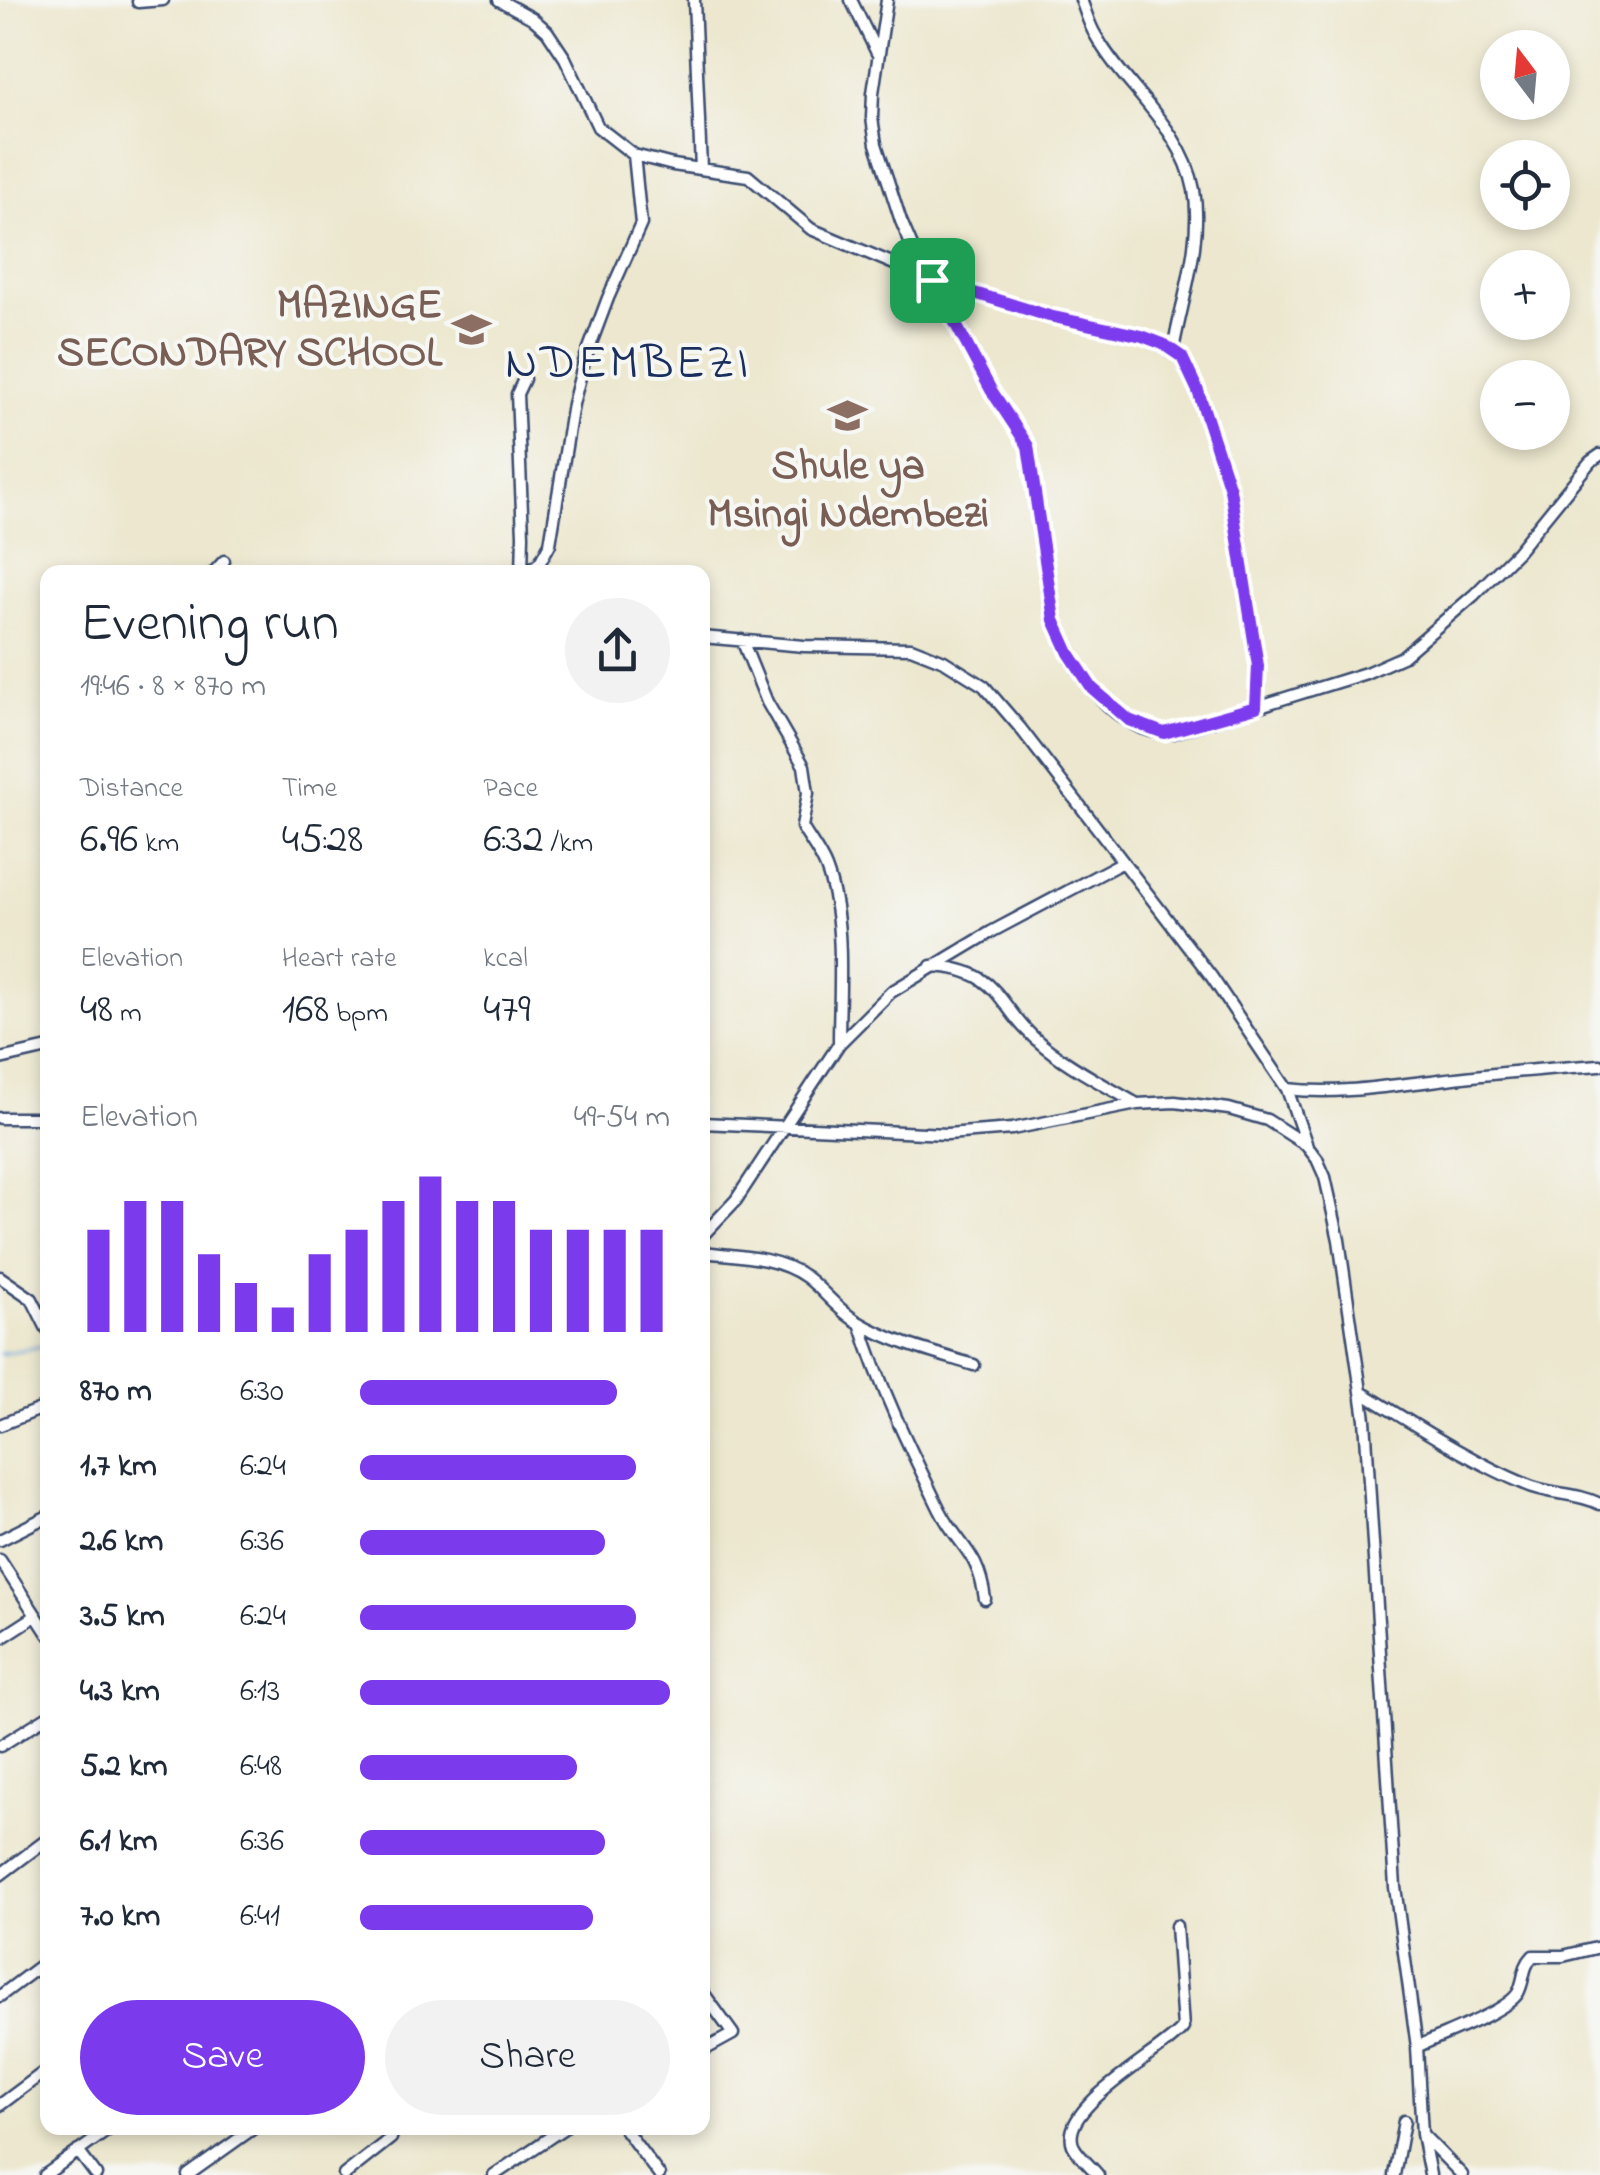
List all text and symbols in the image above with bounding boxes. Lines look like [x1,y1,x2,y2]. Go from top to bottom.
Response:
north arrow [1480,30,1570,120]
map controls [1480,30,1570,450]
button: locate [1480,140,1570,230]
pin [890,238,975,323]
button: + [1480,250,1570,340]
icon: arrive [905,253,960,308]
place label: MAZINGE SECONDARY SCHOOL [57,276,443,385]
school or university icon: MAZINGE SECONDARY SCHOOL [451,309,493,351]
district label: NDEMBEZI [505,330,751,400]
button: − [1480,360,1570,450]
school or university icon: Shule ya Msingi Ndembezi [827,395,869,437]
place label: Shule ya Msingi Ndembezi [707,437,989,547]
text: Evening run [80,586,339,666]
button: share [565,598,670,703]
text: 19:46 · 8 × 870 m [80,664,266,711]
text: Distance [80,769,183,810]
text: Time [282,769,337,810]
text: Pace [483,769,538,810]
text: 6.96 [80,810,138,871]
text: 45:28 [282,810,363,871]
text: 6:32 [483,810,544,871]
text: km [138,824,179,865]
text: /km [544,824,593,865]
text: Elevation [80,939,183,980]
text: Heart rate [282,939,396,980]
text: kcal [483,939,528,980]
text: 48 [80,980,113,1041]
text: 168 [282,980,329,1041]
text: 479 [483,980,531,1041]
text: m [113,994,142,1035]
text: bpm [329,994,388,1035]
text: Elevation [80,1095,198,1142]
text: 49–54 m [574,1095,670,1142]
text: 870 m [80,1369,152,1416]
text: 6:30 [240,1369,284,1416]
text: 1.7 km [80,1444,157,1491]
text: 6:24 [240,1444,286,1491]
text: 2.6 km [80,1519,163,1566]
text: 6:36 [240,1519,284,1566]
text: 3.5 km [80,1594,165,1641]
text: 6:24 [240,1594,286,1641]
text: 4.3 km [80,1669,160,1716]
text: 6:13 [240,1669,280,1716]
text: 5.2 km [80,1744,168,1791]
text: 6:48 [240,1744,282,1791]
text: 6.1 km [80,1819,158,1866]
text: 6:36 [240,1819,284,1866]
text: 7.0 km [80,1894,160,1941]
text: 6:41 [240,1894,280,1941]
button: Save [80,2000,365,2115]
button: Share [385,2000,670,2115]

